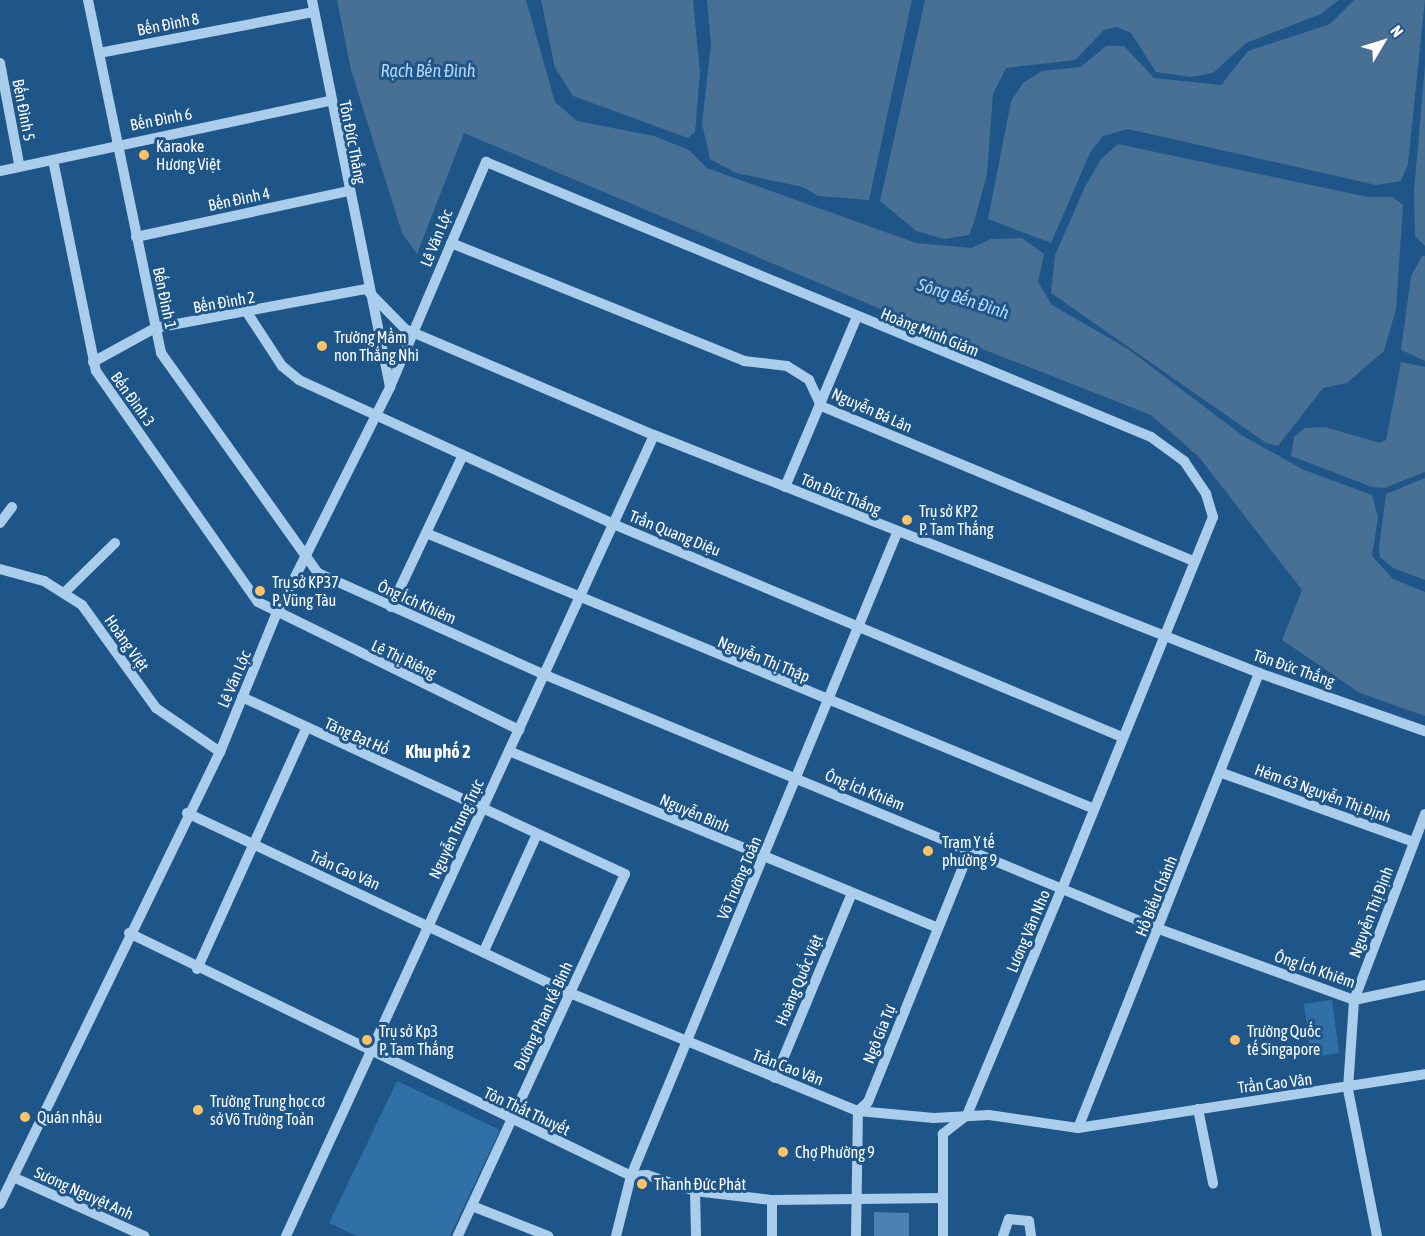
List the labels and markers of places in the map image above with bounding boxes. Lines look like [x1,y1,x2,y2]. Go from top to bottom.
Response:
place label: Karaoke Hương Việt [156,136,221,174]
marker: Karaoke Hương Việt [137,148,151,162]
place label: Trường Mầm non Thắng Nhì [334,327,419,365]
marker: Trường Mầm non Thắng Nhì [315,339,329,353]
place label: Trụ sở KP2 P. Tam Thắng [919,501,994,539]
marker: Trụ sở KP2 P. Tam Thắng [900,513,914,527]
place label: Trụ sở KP37 P. Vũng Tàu [272,572,339,610]
marker: Trụ sở KP37 P. Vũng Tàu [253,584,267,598]
place label: Trạm Y tế phường 9 [942,832,997,870]
marker: Trạm Y tế phường 9 [919,842,937,860]
place label: Trụ sở Kp3 P. Tam Thắng [379,1021,454,1059]
place label: Trường Quốc tế Singapore [1247,1021,1320,1059]
marker: Trụ sở Kp3 P. Tam Thắng [360,1033,374,1047]
marker: Trường Quốc tế Singapore [1228,1033,1242,1047]
place label: Trường Trung học cơ sở Võ Trường Toản [210,1091,325,1129]
marker: Trường Trung học cơ sở Võ Trường Toản [191,1103,205,1117]
place label: Quán nhậu [37,1107,102,1127]
marker: Quán nhậu [18,1110,32,1124]
place label: Chợ Phường 9 [795,1142,875,1162]
marker: Chợ Phường 9 [776,1145,790,1159]
place label: Thanh Đức Phát [654,1174,746,1194]
marker: Thanh Đức Phát [635,1177,649,1191]

